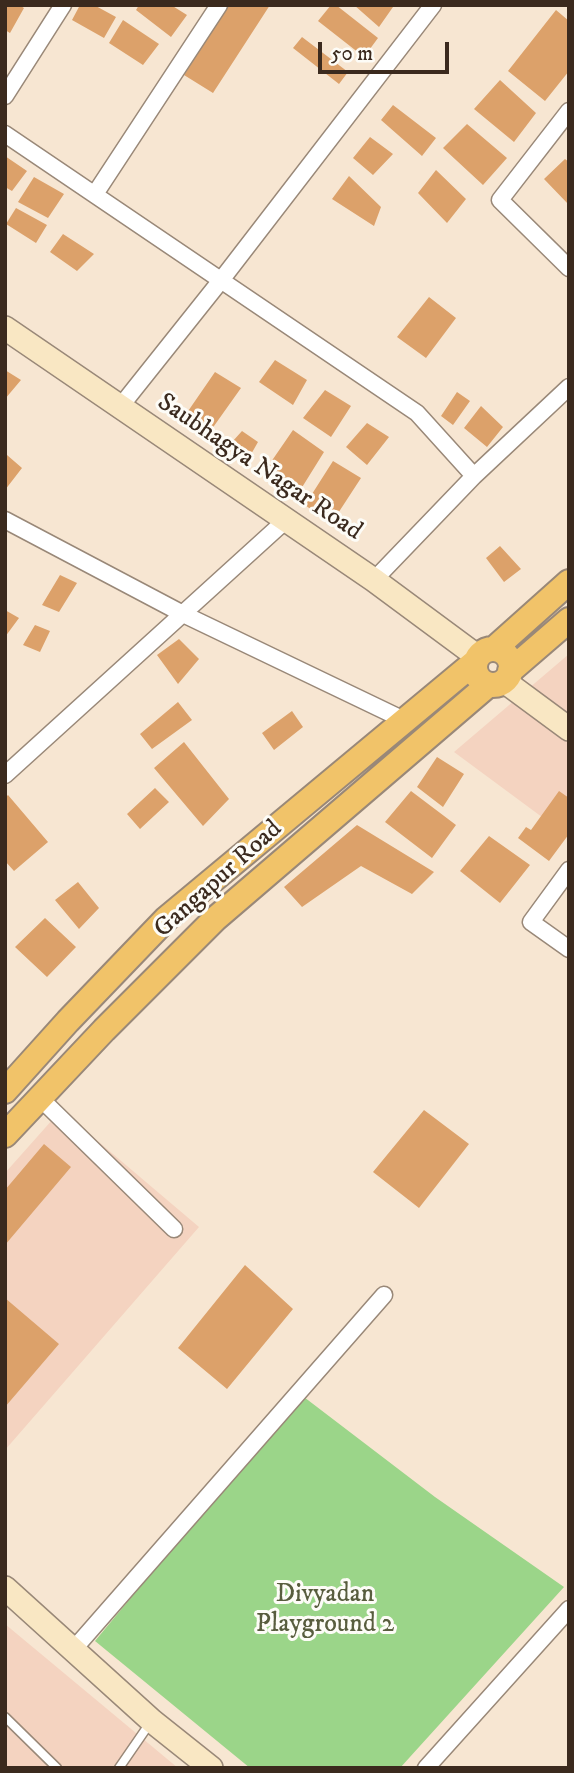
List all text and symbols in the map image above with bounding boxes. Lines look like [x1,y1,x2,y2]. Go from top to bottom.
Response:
scale bar [322,28,453,72]
text: 50 m [331,41,373,67]
street label: Saubhagya Nagar Road [151,388,367,548]
street label: Gangapur Road [149,814,289,946]
park label: Divyadan Playground 2 [256,1580,394,1642]

